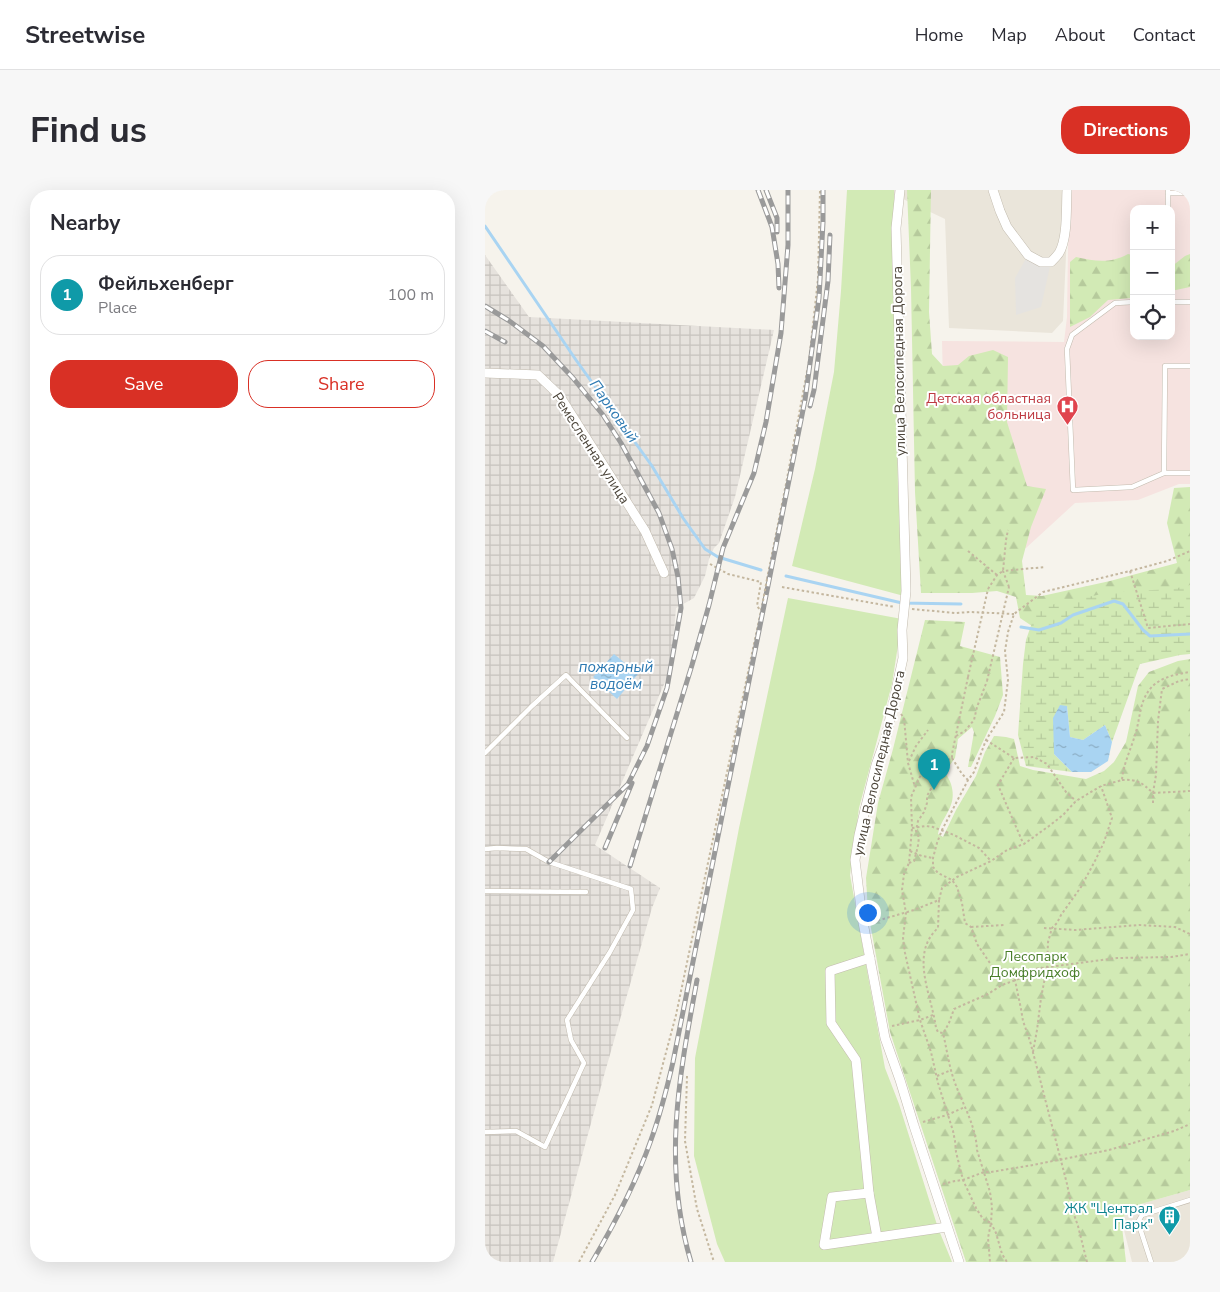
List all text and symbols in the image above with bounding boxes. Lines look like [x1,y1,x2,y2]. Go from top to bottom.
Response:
text: Streetwise [25,19,145,51]
text: Home [915,23,963,47]
text: Map [991,23,1027,47]
text: About [1055,23,1105,47]
text: Contact [1133,23,1195,47]
button: Directions [1061,106,1190,154]
text: Find us [30,107,147,154]
map controls [1130,205,1175,340]
button: + [1130,205,1175,250]
text: Nearby [50,209,120,237]
button: − [1130,250,1175,295]
street label: улица Велосипедная Дорога [888,266,910,456]
text: Фейльхенберг [98,271,234,297]
text: 1 [62,284,72,306]
text: 100 m [387,284,434,306]
button: locate [1130,295,1175,340]
text: Place [98,297,137,319]
button: Save [50,360,238,408]
button: Share [248,360,435,408]
water label: Парковый [585,376,643,447]
street label: Ремесленная улица [548,389,634,507]
place label: Детская областная больница [926,389,1051,424]
hospital icon: Детская областная больница [1055,394,1079,425]
water label: пожарный водоём [579,657,653,694]
street label: улица Велосипедная Дорога [848,668,910,858]
pin: 1 [918,749,950,790]
your location [855,900,881,926]
park label: Лесопарк Домфридхоф [990,947,1080,982]
place label: ЖК "Централ Парк" [1064,1199,1153,1234]
building icon: ЖК "Централ Парк" [1157,1204,1181,1235]

